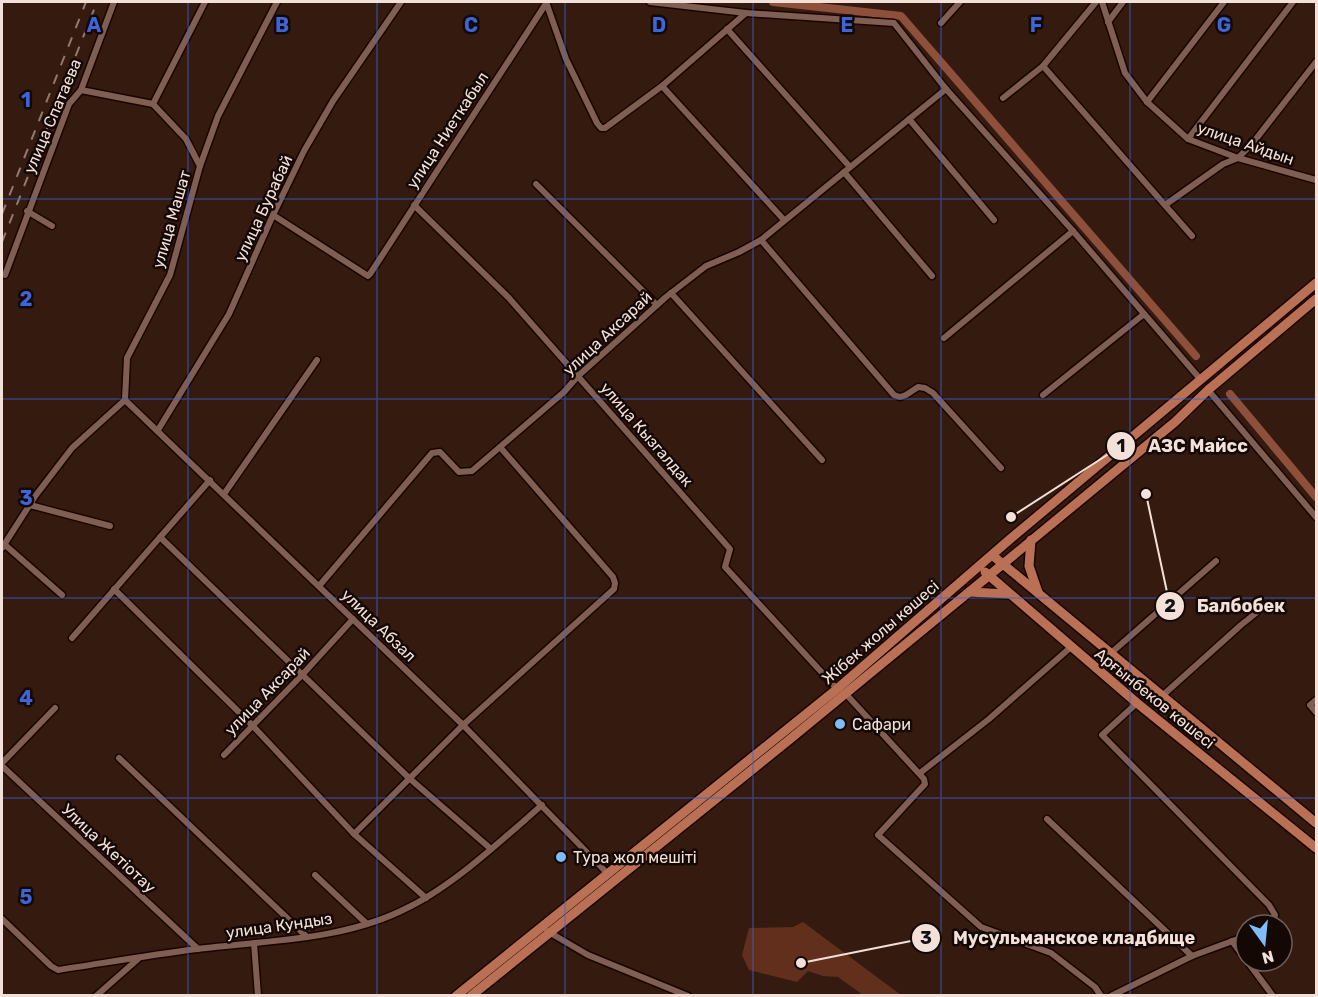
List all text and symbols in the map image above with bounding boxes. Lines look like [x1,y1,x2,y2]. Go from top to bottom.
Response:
text: A [87,13,102,37]
text: B [275,13,289,37]
text: C [464,13,478,37]
text: D [652,13,666,37]
text: E [841,13,853,37]
text: F [1030,13,1042,37]
text: G [1217,13,1231,37]
street label: улица Спатаева [20,56,85,176]
street label: улица Ниеткабыл [403,68,492,192]
text: 1 [21,88,31,112]
street label: улица Айдын [1195,118,1297,169]
street label: улица Бурабай [231,152,296,264]
street label: улица Машат [148,168,195,270]
text: 2 [20,287,33,311]
street label: улица Аксарай [559,287,656,379]
street label: улица Кызгалдак [596,378,697,491]
callout: АЗС Майсс [1106,428,1259,464]
text: 1 [1117,435,1125,457]
text: АЗС Майсс [1148,435,1248,457]
text: 3 [19,486,33,510]
street label: Жібек жолы көшесі [818,576,943,688]
street label: улица Абзал [337,585,420,666]
callout: Балбобек [1155,588,1297,624]
text: 2 [1164,595,1176,617]
text: Балбобек [1197,595,1285,617]
street label: улица Аксарай [221,644,314,739]
street label: Арғынбеков көшесі [1091,644,1218,753]
text: 4 [19,686,33,710]
place label: Сафари [852,715,911,734]
marker: Сафари [833,717,847,731]
street label: Улица Жетіотау [58,800,160,897]
place label: Тура жол мешіті [573,848,697,867]
marker: Тура жол мешіті [554,850,568,864]
text: 5 [20,885,33,909]
street label: улица Кундыз [225,909,333,942]
north arrow [1234,913,1294,973]
callout: Мусульманское кладбище [911,920,1207,956]
text: 3 [920,927,932,949]
text: Мусульманское кладбище [953,927,1195,949]
text: N [1260,946,1276,968]

